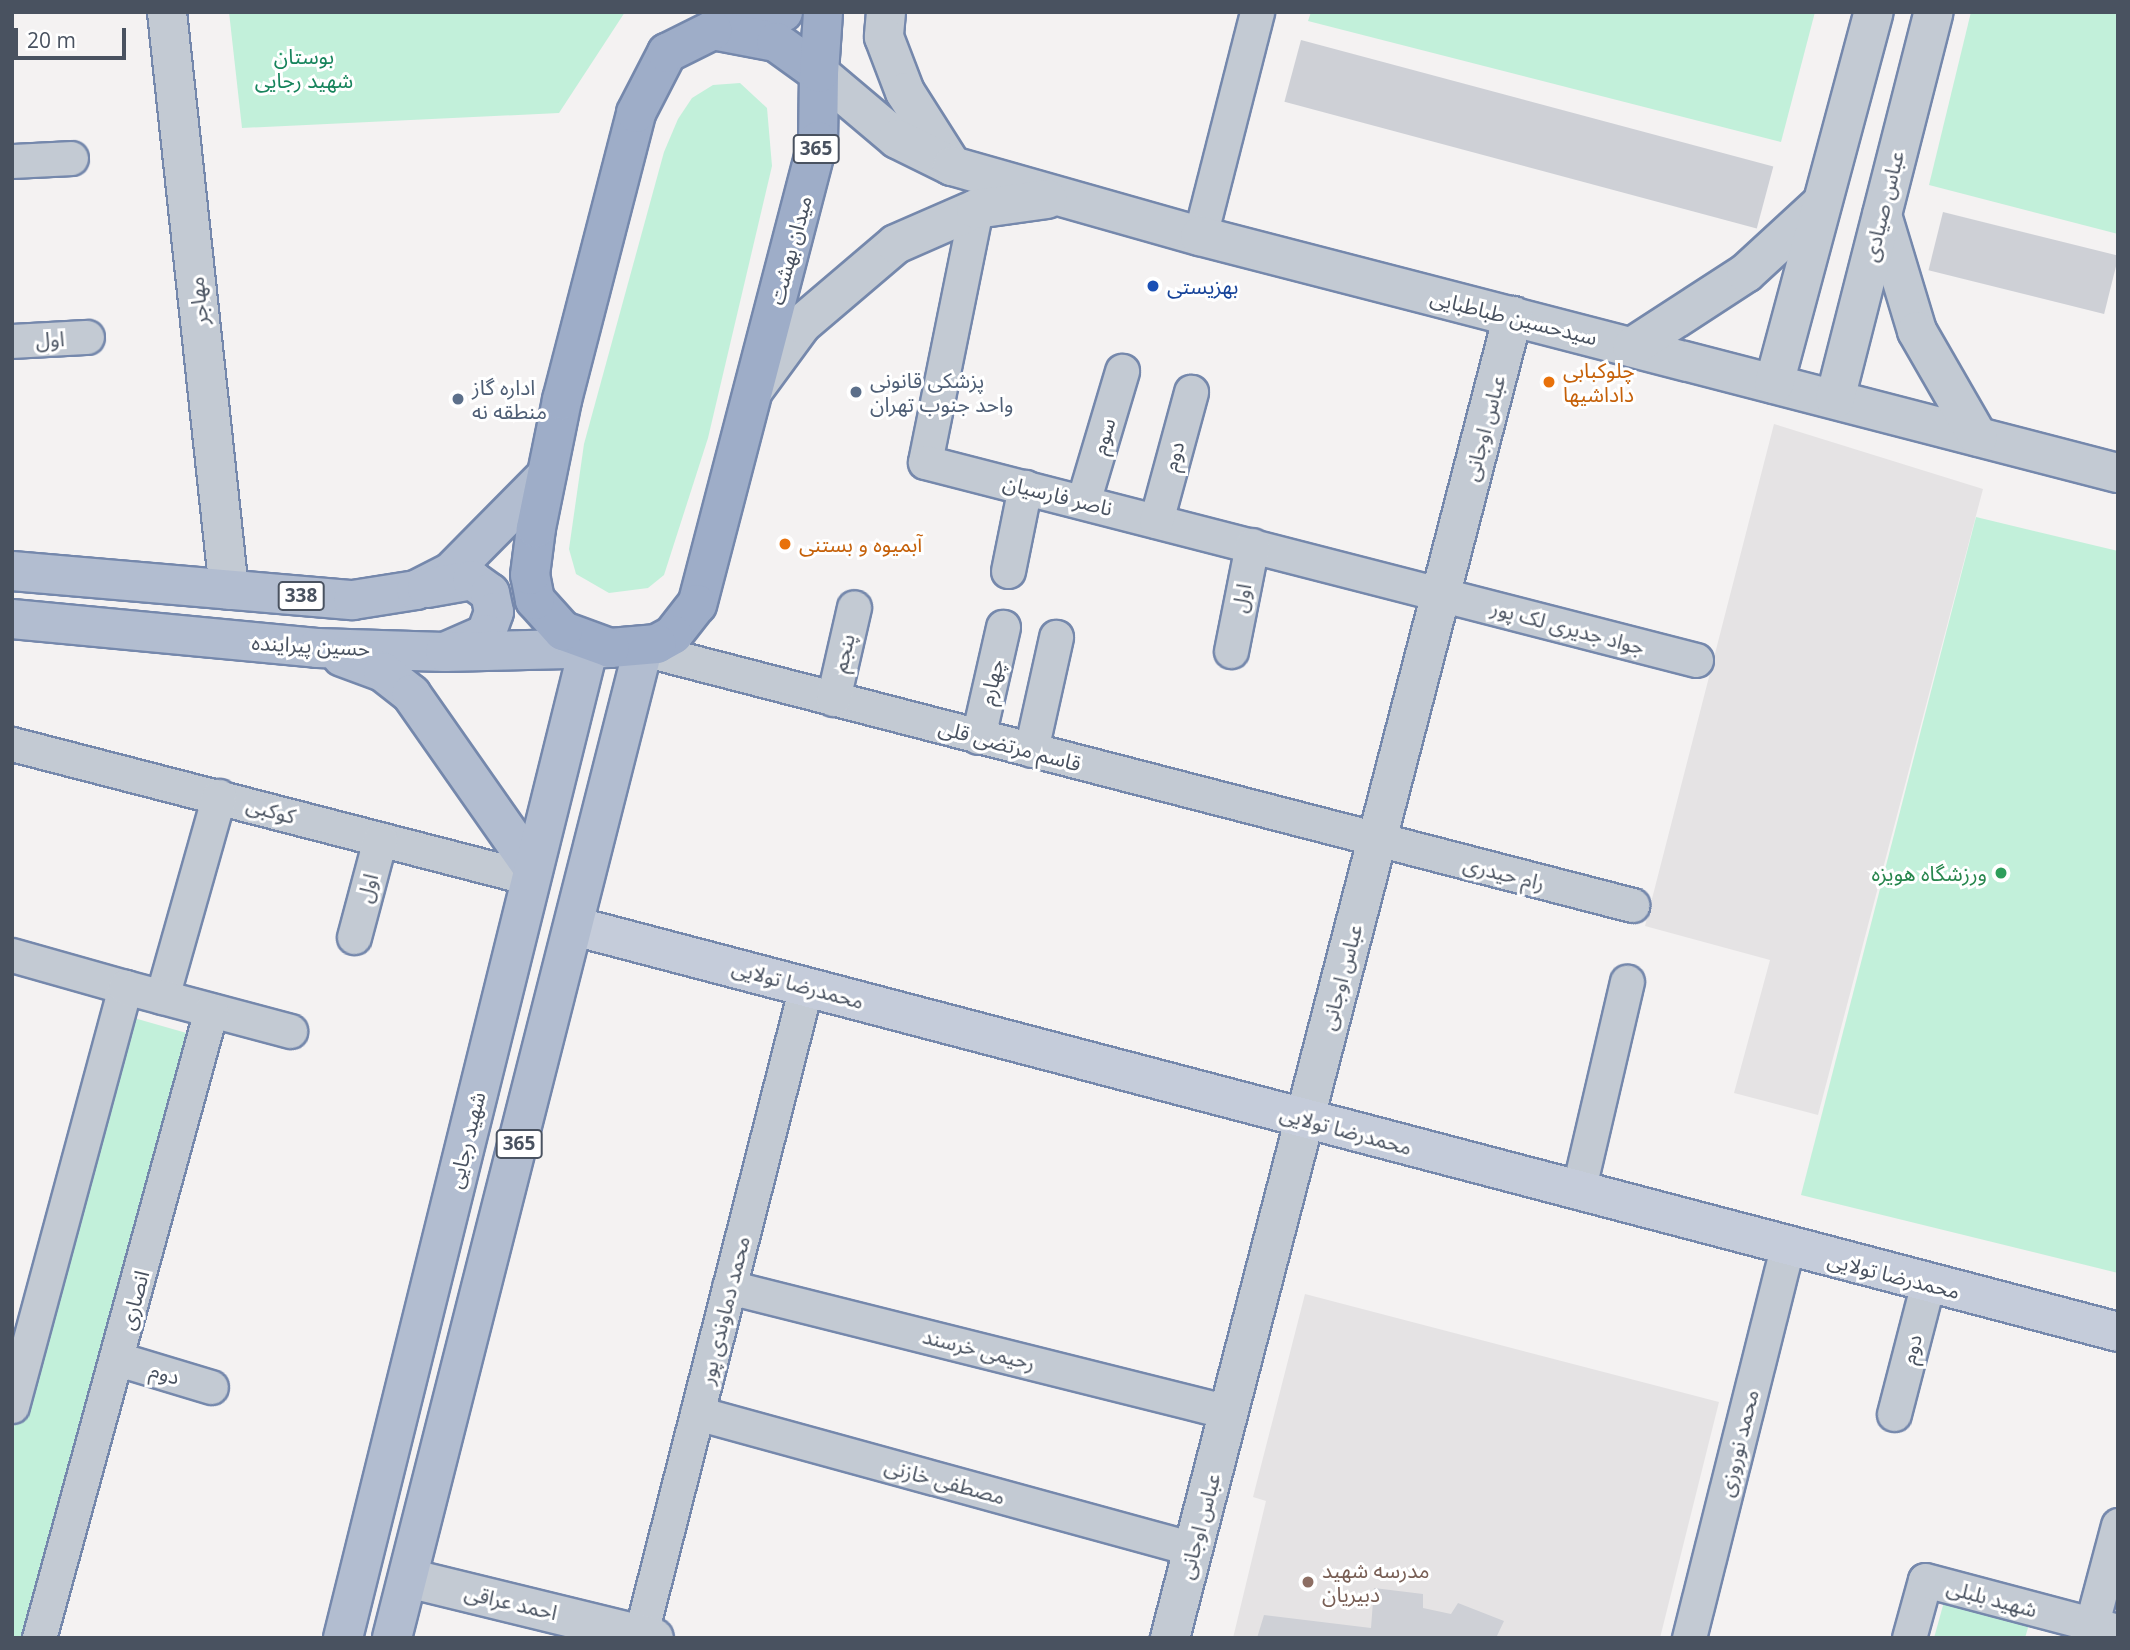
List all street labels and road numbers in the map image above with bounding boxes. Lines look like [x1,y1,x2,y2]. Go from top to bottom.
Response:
road number: 365 [792,134,840,164]
street label: عباس صیادی [1857,148,1909,264]
street label: میدان بهشت [763,193,817,307]
street label: مهاجر [183,276,213,326]
street label: سیدحسین طباطبایی [1428,284,1600,350]
street label: اول [35,326,65,352]
street label: عباس اوجانی [1458,372,1510,484]
street label: سوم [1086,415,1120,457]
street label: دوم [1157,438,1189,474]
street label: ناصر فارسیان [1001,469,1115,521]
road number: 338 [276,580,326,611]
street label: اول [1226,581,1256,615]
street label: جواد جدیری لک پور [1489,594,1647,660]
street label: حسین پیراینده [251,629,371,661]
street label: پنجم [826,631,860,675]
street label: چهارم [974,657,1008,707]
street label: قاسم مرتضی قلی [936,714,1084,776]
street label: کوکبی [244,791,298,829]
street label: رام حیدری [1461,851,1547,895]
street label: اول [351,871,383,905]
street label: عباس اوجانی [1315,921,1367,1033]
street label: محمدرضا تولایی [729,954,867,1014]
street label: شهید رجایی [442,1089,490,1191]
street label: محمدرضا تولایی [1277,1100,1415,1160]
road number: 365 [494,1128,544,1160]
street label: محمد دماوندی پور [693,1233,755,1387]
street label: محمدرضا تولایی [1825,1246,1963,1304]
street label: انصاری [114,1268,154,1332]
street label: رحیمی خرسند [920,1323,1038,1375]
street label: دوم [1895,1332,1927,1366]
street label: دوم [147,1357,183,1389]
street label: محمد نوروزی [1713,1387,1763,1499]
street label: مصطفی خازنی [882,1453,1008,1509]
street label: عباس اوجانی [1173,1470,1225,1582]
street label: شهید بلبلی [1944,1574,2040,1622]
street label: احمد عراقی [462,1579,560,1625]

